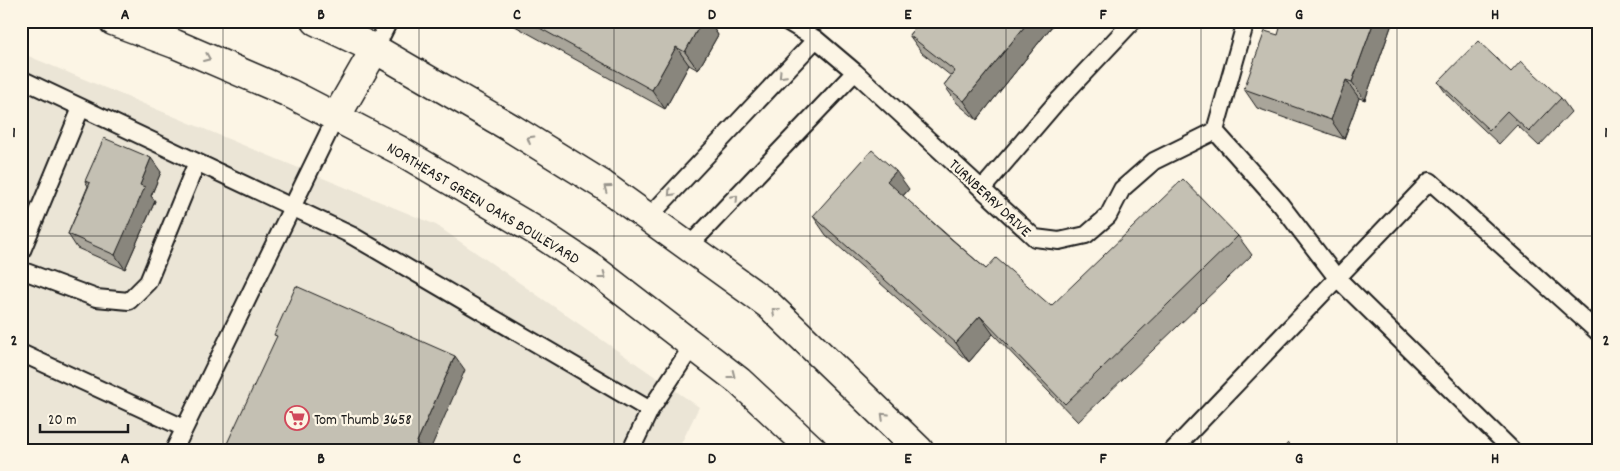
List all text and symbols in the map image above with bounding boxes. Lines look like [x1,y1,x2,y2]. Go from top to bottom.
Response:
text: A [121,4,130,27]
text: B [317,4,325,27]
text: C [513,4,521,27]
text: D [708,4,717,27]
text: E [904,4,912,27]
text: F [1099,4,1107,27]
text: G [1295,4,1303,27]
text: H [1491,4,1499,27]
one-way arrow [202,52,211,63]
one-way arrow [779,69,788,78]
text: 1 [12,122,16,145]
text: 1 [1604,122,1608,145]
one-way arrow [527,136,536,146]
street label: NORTHEAST GREEN OAKS BOULEVARD [382,137,584,271]
street label: TURNBERRY DRIVE [943,154,1036,244]
one-way arrow [603,185,613,194]
one-way arrow [668,188,677,197]
one-way arrow [729,195,738,204]
one-way arrow [597,270,607,279]
one-way arrow [771,307,780,316]
text: 2 [11,330,18,353]
text: 2 [1603,330,1610,353]
one-way arrow [726,370,735,378]
scale bar [40,401,128,433]
supermarket icon: Tom Thumb 3658 [284,405,310,431]
place label: Tom Thumb 3658 [314,409,412,432]
text: 20 m [48,410,76,432]
one-way arrow [881,413,890,422]
text: A [121,448,130,471]
text: B [317,448,325,471]
text: C [513,448,521,471]
text: D [708,448,717,471]
text: E [904,448,912,471]
text: F [1099,448,1107,471]
text: G [1295,448,1303,471]
text: H [1491,448,1499,471]

